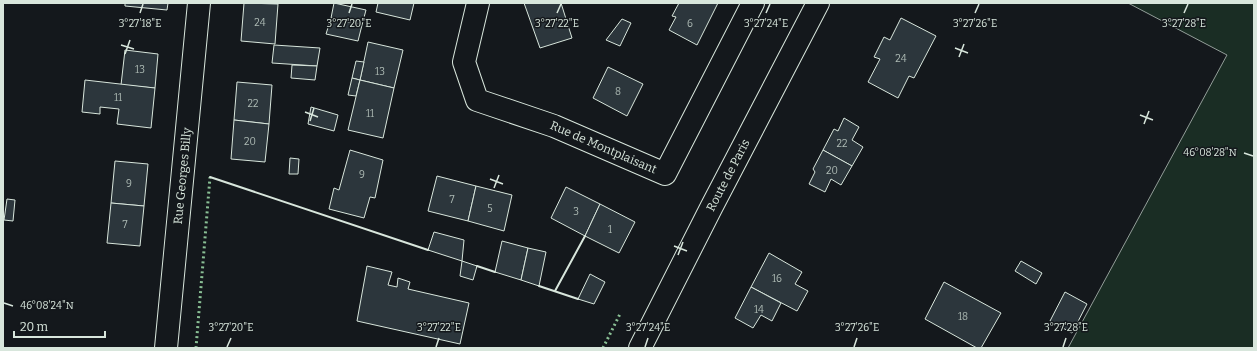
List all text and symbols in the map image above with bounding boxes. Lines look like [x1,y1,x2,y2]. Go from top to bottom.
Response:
house number: 24 [254,17,266,29]
text: 3°27'18"E [119,18,161,30]
text: 3°27'20"E [327,18,371,30]
text: 3°27'22"E [535,18,579,30]
house number: 6 [687,18,693,30]
text: 3°27'24"E [744,18,788,30]
text: 3°27'26"E [953,18,997,30]
text: 3°27'28"E [1162,18,1206,30]
house number: 24 [895,53,907,65]
house number: 13 [135,64,145,76]
house number: 13 [375,66,385,78]
house number: 8 [615,86,621,98]
house number: 11 [114,92,122,104]
house number: 22 [248,98,258,110]
house number: 11 [366,108,374,120]
street label: Rue de Montplaisant [548,118,659,177]
street label: Rue Georges Billy [171,126,194,225]
house number: 20 [244,136,256,148]
street label: Route de Paris [704,137,753,214]
house number: 22 [837,138,847,150]
text: 46°08'28"N [1183,147,1237,159]
house number: 20 [826,165,838,177]
house number: 9 [359,169,365,181]
house number: 9 [126,178,132,190]
house number: 7 [449,194,455,206]
house number: 5 [487,203,493,215]
house number: 3 [573,206,579,218]
house number: 7 [122,219,128,231]
house number: 1 [608,224,612,236]
house number: 16 [772,273,782,285]
text: 46°08'24"N [20,300,74,312]
house number: 14 [754,304,764,316]
house number: 18 [958,311,968,323]
scale bar [14,313,105,339]
text: 20 m [20,320,49,334]
text: 3°27'20"E [209,322,253,334]
text: 3°27'22"E [417,322,461,334]
text: 3°27'24"E [626,322,670,334]
text: 3°27'26"E [835,322,879,334]
text: 3°27'28"E [1044,322,1088,334]

